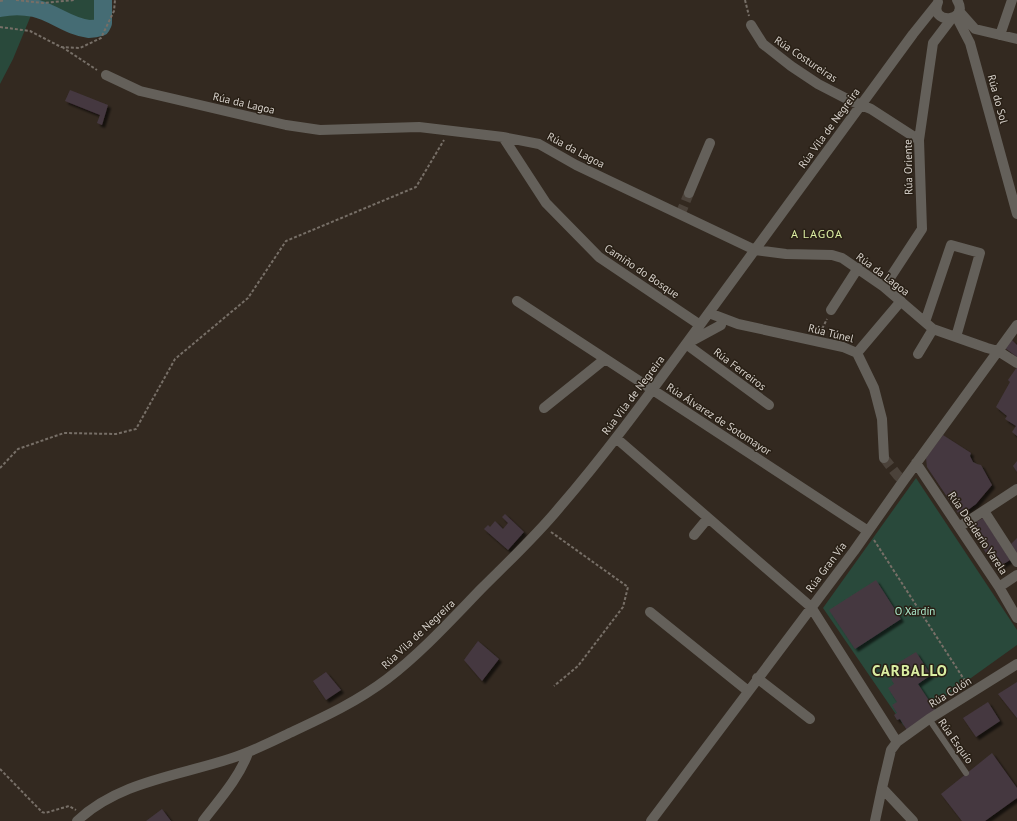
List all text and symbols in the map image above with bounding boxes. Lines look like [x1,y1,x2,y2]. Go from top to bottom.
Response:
street label: Rúa Costureiras [772,33,840,85]
street label: Rúa do Sol [985,73,1011,126]
street label: Rúa Vila de Negreira [795,85,863,171]
street label: Rúa da Lagoa [212,89,276,117]
street label: Rúa da Lagoa [545,129,607,171]
street label: Rúa Oriente [901,139,915,195]
district label: A LAGOA [791,226,843,241]
street label: Camiño do Bosque [602,241,682,301]
street label: Rúa da Lagoa [854,249,912,299]
street label: Rúa Túnel [807,321,856,346]
street label: Rúa Ferreiros [711,345,769,394]
street label: Rúa Vila de Negreira [599,352,667,438]
street label: Rúa Álvarez de Sotomayor [664,380,774,458]
street label: Rúa Desiderio Varela [945,489,1011,577]
street label: Rúa Gran Vía [803,539,849,595]
street label: Rúa Vila de Negreira [378,596,458,672]
park label: O Xardín [895,604,935,618]
district label: CARBALLO [872,661,948,680]
street label: Rúa Colón [926,673,974,711]
street label: Rúa Esquío [935,716,977,766]

